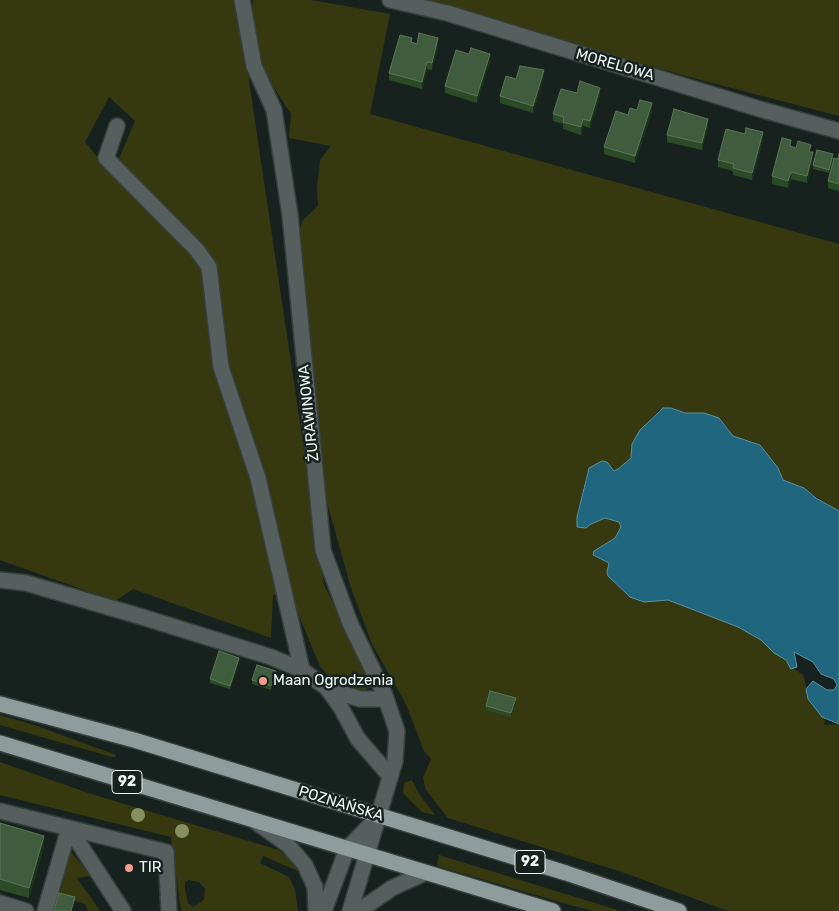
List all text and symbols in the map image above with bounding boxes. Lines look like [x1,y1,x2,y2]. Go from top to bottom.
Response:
street label: MORELOWA [574,45,656,85]
street label: ŻURAWINOWA [295,364,323,462]
place label: Maan Ogrodzenia [273,672,393,690]
marker: Maan Ogrodzenia [257,675,269,687]
road number: 92 [112,770,142,794]
street label: POZNAŃSKA [296,783,386,825]
road number: 92 [515,850,545,874]
place label: TIR [139,859,162,877]
marker: TIR [123,862,135,874]

